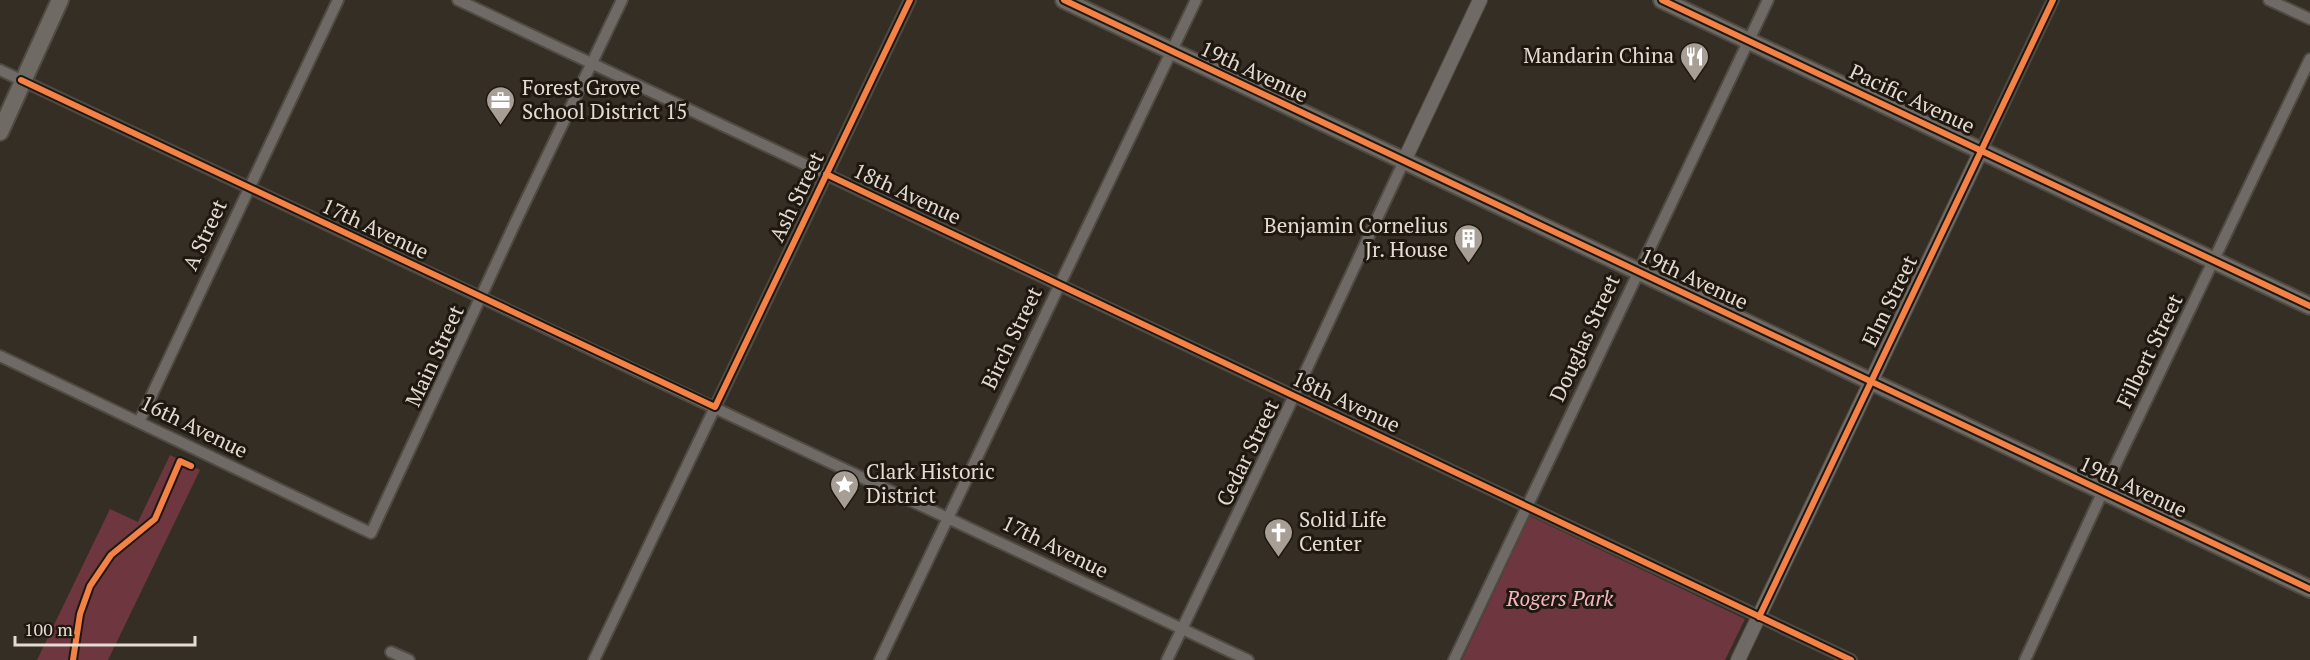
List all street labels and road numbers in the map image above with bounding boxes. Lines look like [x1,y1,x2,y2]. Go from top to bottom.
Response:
street label: 19th Avenue [1196,34,1313,108]
street label: Pacific Avenue [1845,57,1980,139]
street label: Ash Street [762,147,830,246]
street label: 18th Avenue [849,156,966,230]
street label: 17th Avenue [317,191,433,265]
street label: A Street [176,194,233,275]
street label: 19th Avenue [1636,241,1753,315]
street label: Elm Street [1855,250,1923,351]
street label: Douglas Street [1543,270,1626,405]
street label: Birch Street [974,282,1048,393]
street label: Filbert Street [2110,289,2189,412]
street label: Main Street [398,300,470,411]
street label: 18th Avenue [1288,364,1405,438]
street label: 16th Avenue [136,388,253,464]
street label: Cedar Street [1209,395,1285,510]
street label: 19th Avenue [2075,449,2192,523]
street label: 17th Avenue [998,508,1113,584]

